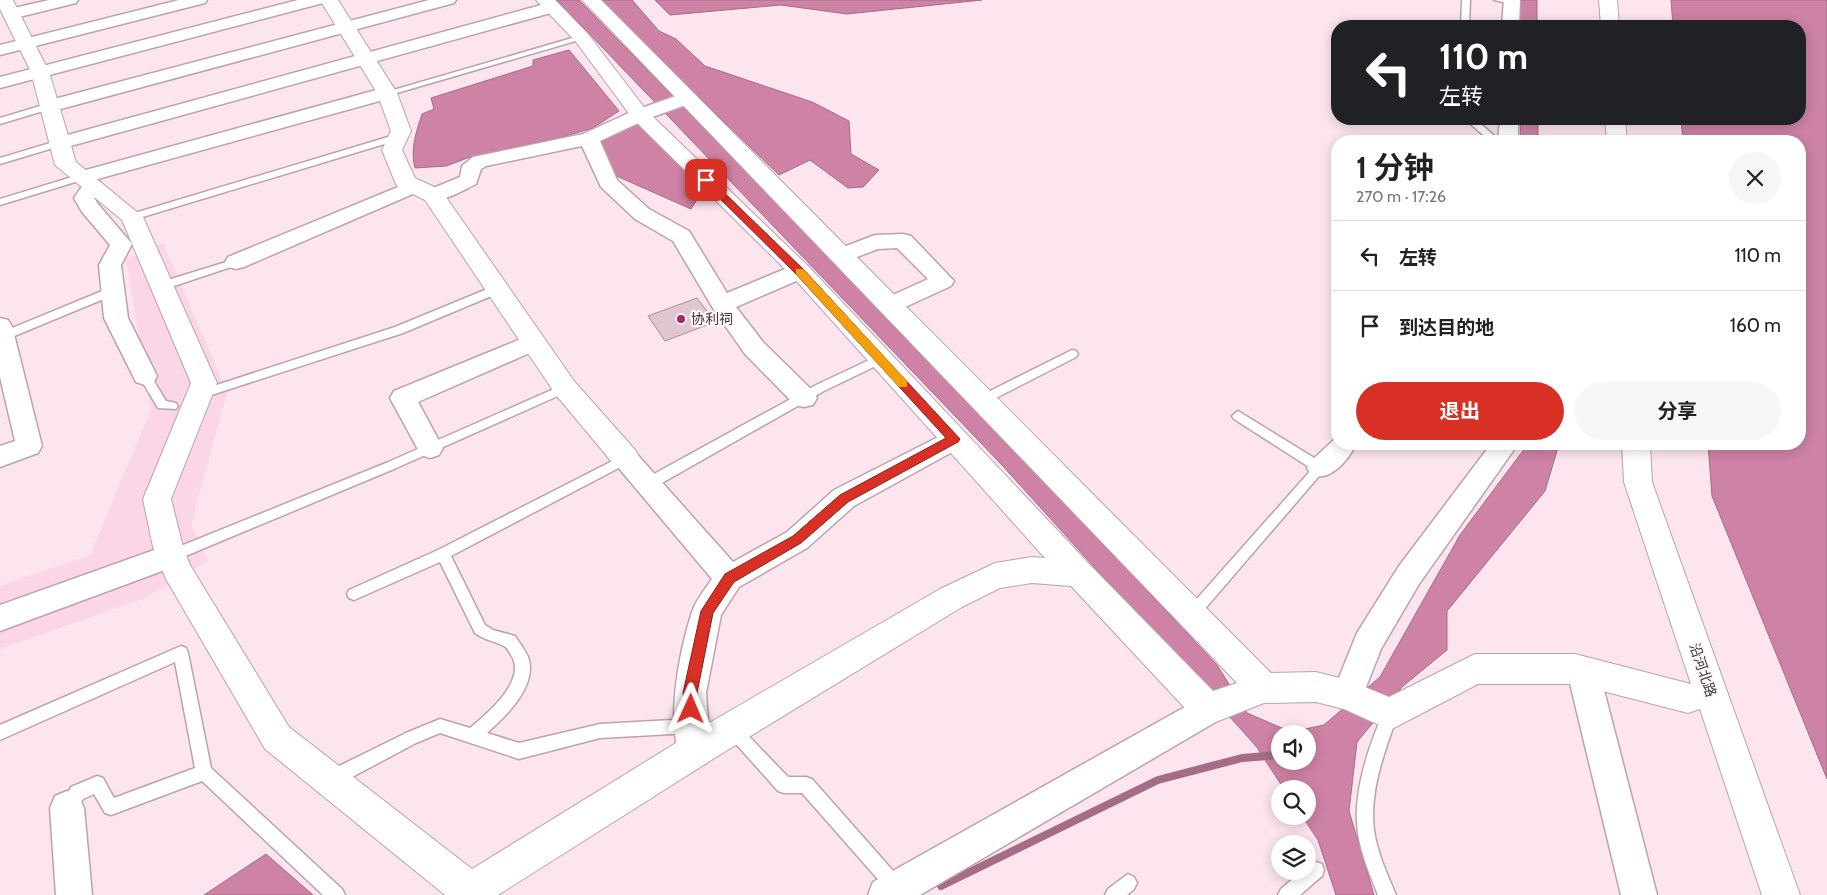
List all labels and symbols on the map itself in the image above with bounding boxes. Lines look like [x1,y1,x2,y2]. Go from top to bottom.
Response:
pin [685,159,727,201]
place label: 协利祠 [691,310,733,328]
marker: 协利祠 [675,313,687,325]
street label: 沿河北路 [1685,641,1721,699]
position arrow [664,682,716,734]

